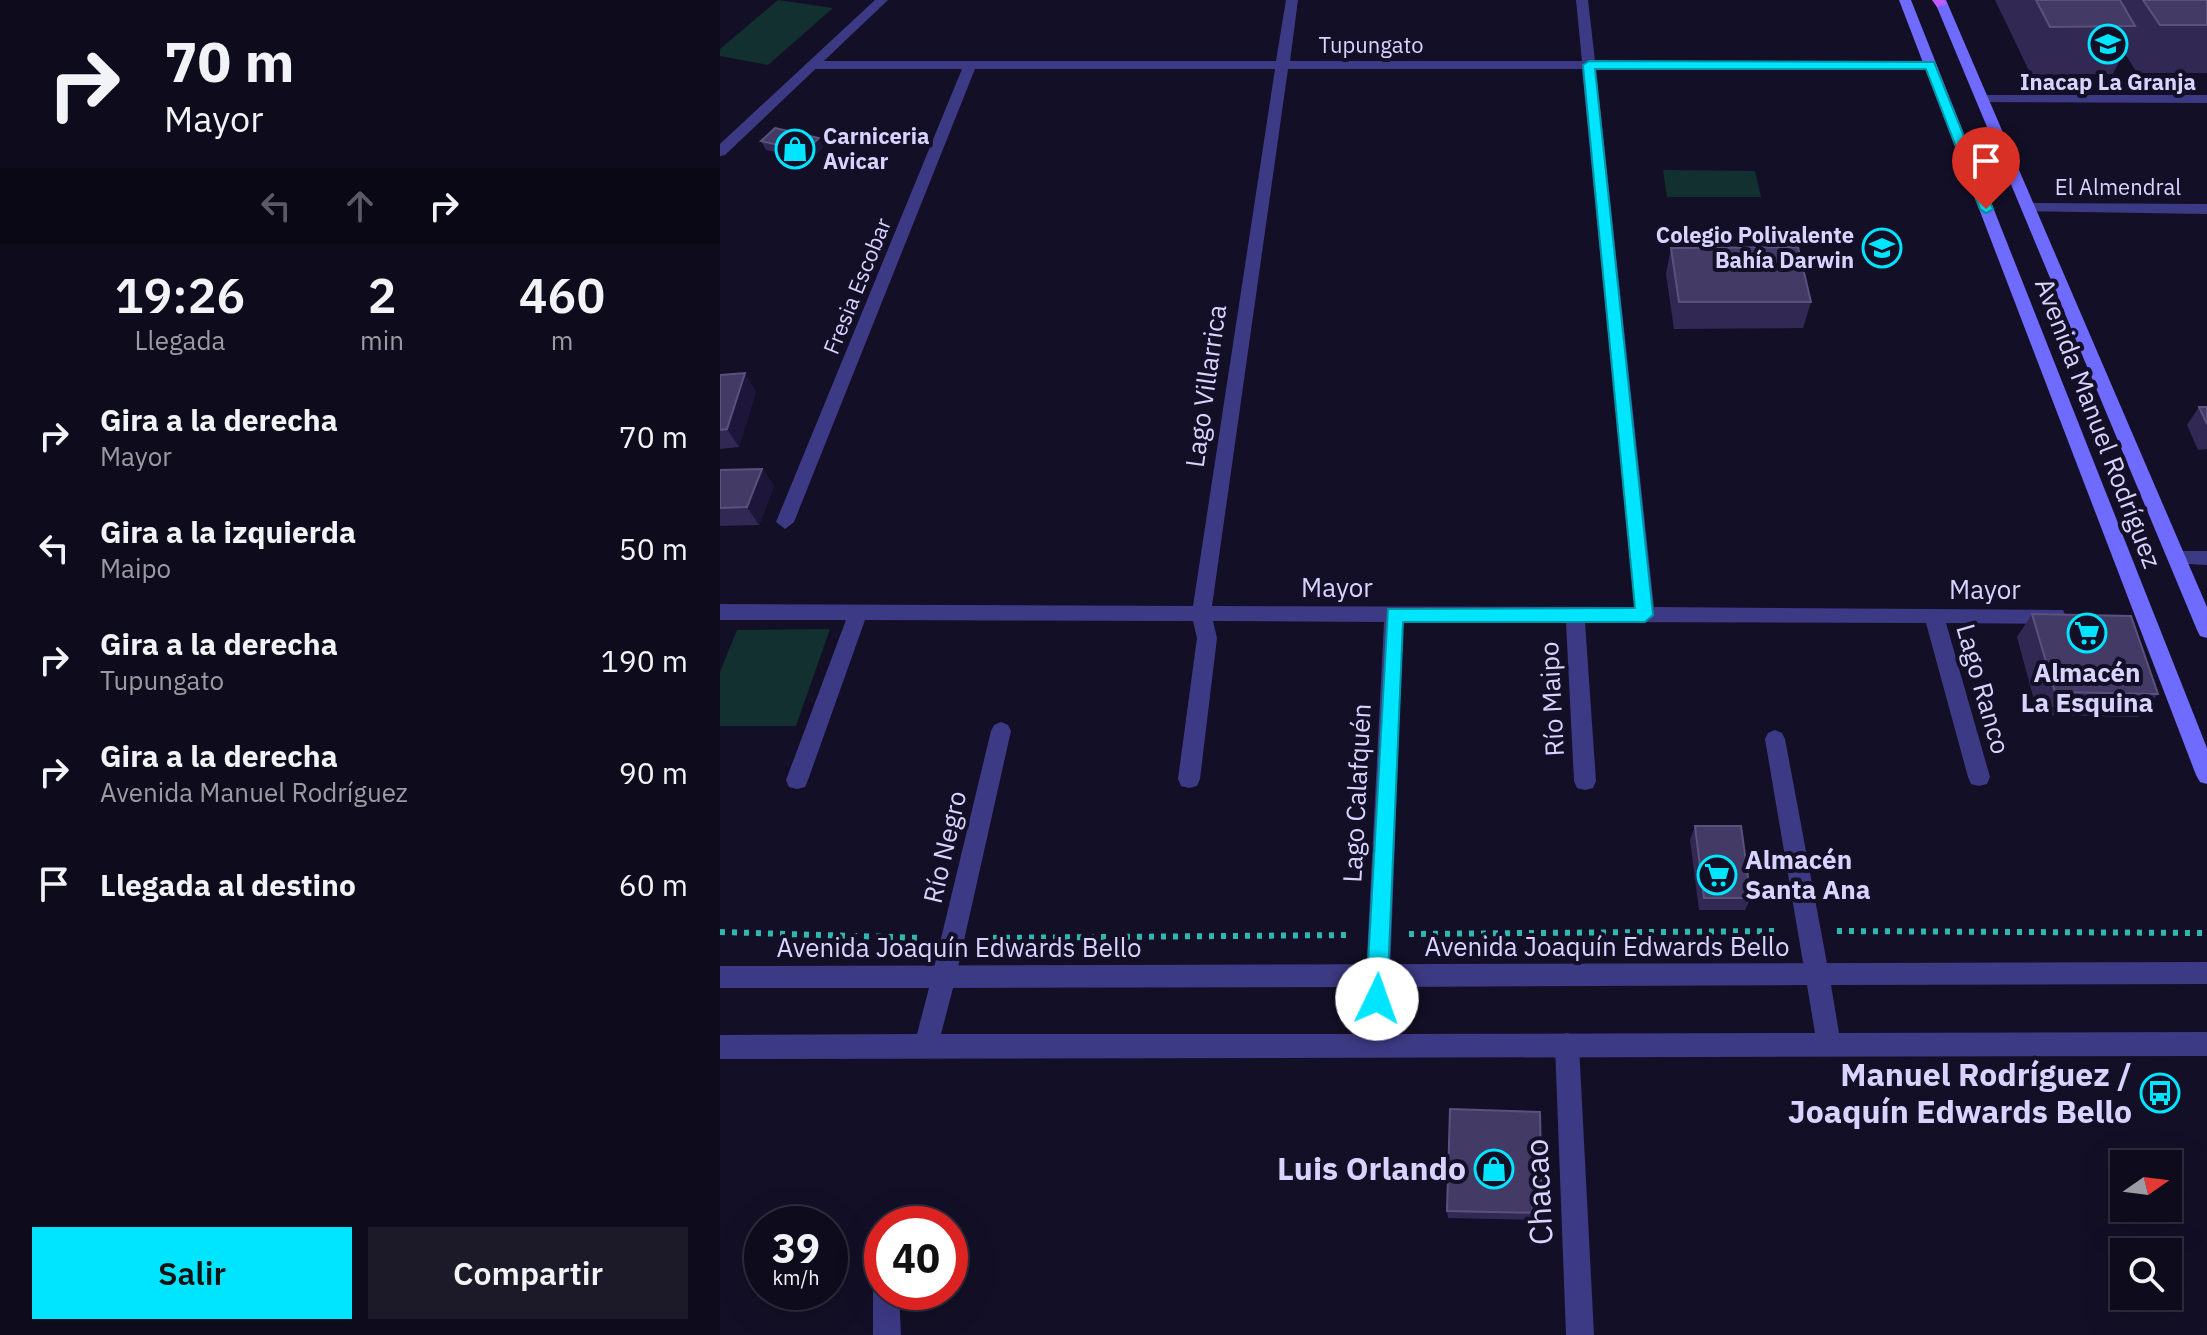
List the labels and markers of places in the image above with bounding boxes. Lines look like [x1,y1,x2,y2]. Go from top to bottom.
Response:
school or university icon: Inacap La Granja [2087,23,2129,65]
place label: Inacap La Granja [2020,67,2196,96]
place label: Carniceria Avicar [823,121,929,175]
pin [1952,127,2020,209]
shop icon: Carniceria Avicar [774,128,816,170]
place label: Colegio Polivalente Bahía Darwin [1656,220,1854,274]
school or university icon: Colegio Polivalente Bahía Darwin [1861,227,1903,269]
supermarket icon: Almacén La Esquina [2066,612,2108,654]
place label: Almacén La Esquina [2021,655,2154,719]
place label: Almacén Santa Ana [1745,842,1871,906]
supermarket icon: Almacén Santa Ana [1696,854,1738,896]
place label: Manuel Rodríguez / Joaquín Edwards Bello [1788,1053,2132,1132]
bus stop icon: Manuel Rodríguez / Joaquín Edwards Bello [2139,1072,2181,1114]
place label: Luis Orlando [1277,1147,1466,1189]
shop icon: Luis Orlando [1473,1148,1515,1190]

